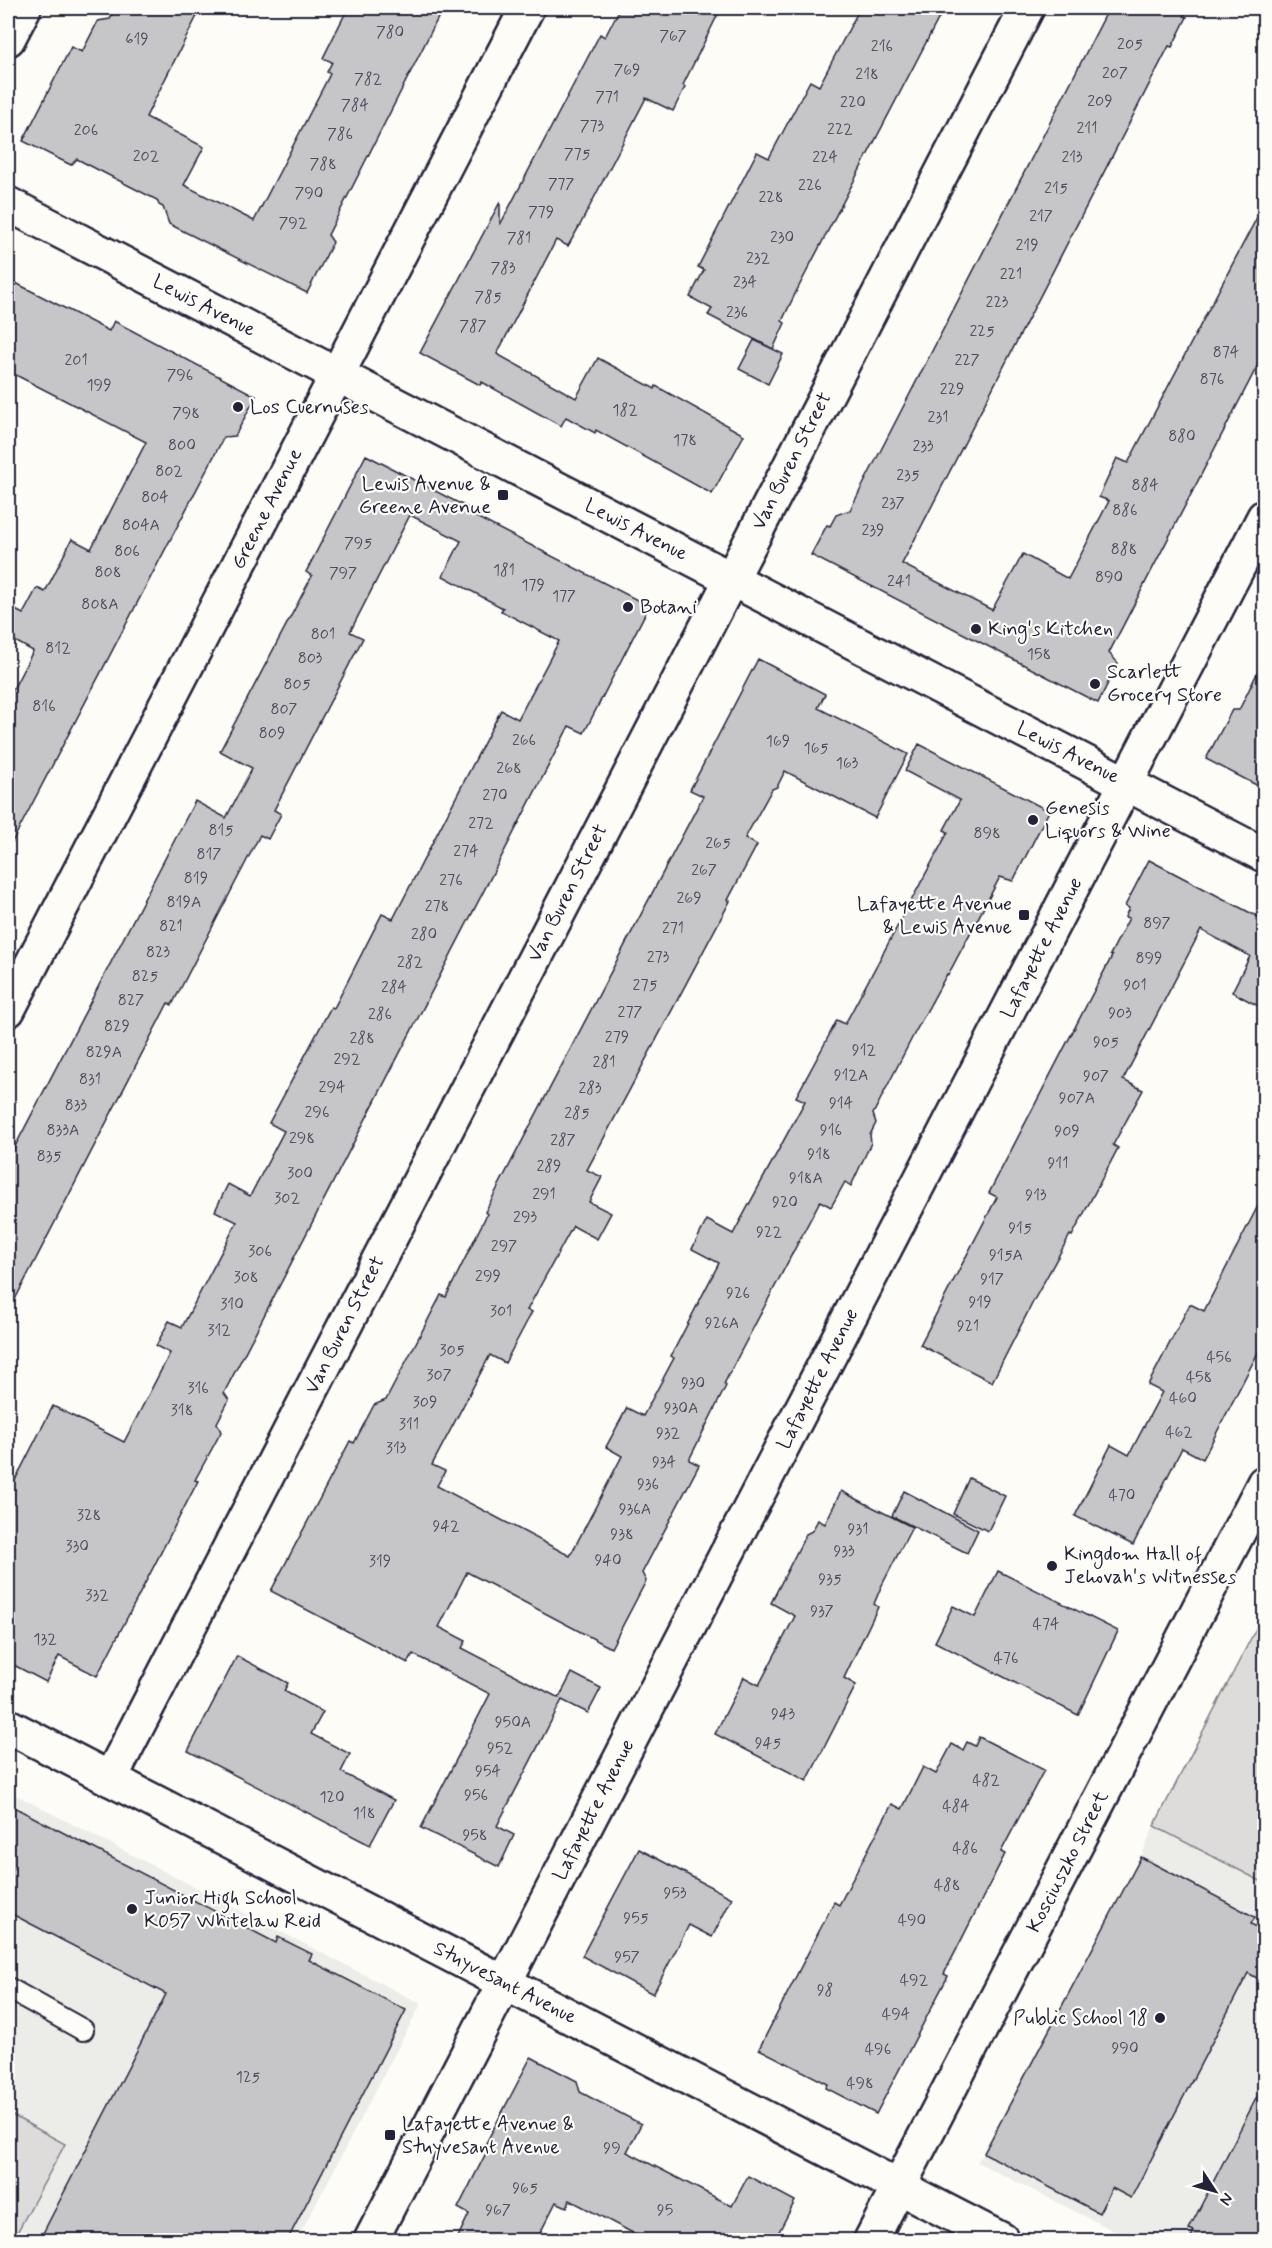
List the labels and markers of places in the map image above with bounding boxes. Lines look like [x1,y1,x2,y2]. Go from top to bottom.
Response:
place label: Los Cuernuses [250,394,369,421]
marker: Los Cuernuses [231,400,245,414]
place label: Lewis Avenue & Greene Avenue [359,471,491,521]
marker: Lewis Avenue & Greene Avenue [496,488,510,502]
place label: Botani [640,594,697,621]
marker: Botani [621,600,635,614]
place label: King's Kitchen [988,616,1113,644]
marker: King's Kitchen [969,622,983,636]
place label: Scarlett Grocery Store [1107,659,1222,709]
marker: Scarlett Grocery Store [1088,677,1102,691]
place label: Genesis Liquors & Wine [1045,795,1171,845]
marker: Genesis Liquors & Wine [1026,813,1040,827]
place label: Lafayette Avenue & Lewis Avenue [857,891,1012,941]
marker: Lafayette Avenue & Lewis Avenue [1017,908,1031,922]
place label: Kingdom Hall of Jehovah's Witnesses [1064,1541,1236,1591]
marker: Kingdom Hall of Jehovah's Witnesses [1045,1559,1059,1573]
place label: Junior High School K057 Whitelaw Reid [144,1885,321,1935]
marker: Junior High School K057 Whitelaw Reid [125,1902,139,1916]
place label: Public School 18 [1013,2005,1148,2032]
marker: Public School 18 [1153,2011,1167,2025]
place label: Lafayette Avenue & Stuyvesant Avenue [402,2111,574,2161]
marker: Lafayette Avenue & Stuyvesant Avenue [383,2128,397,2142]

